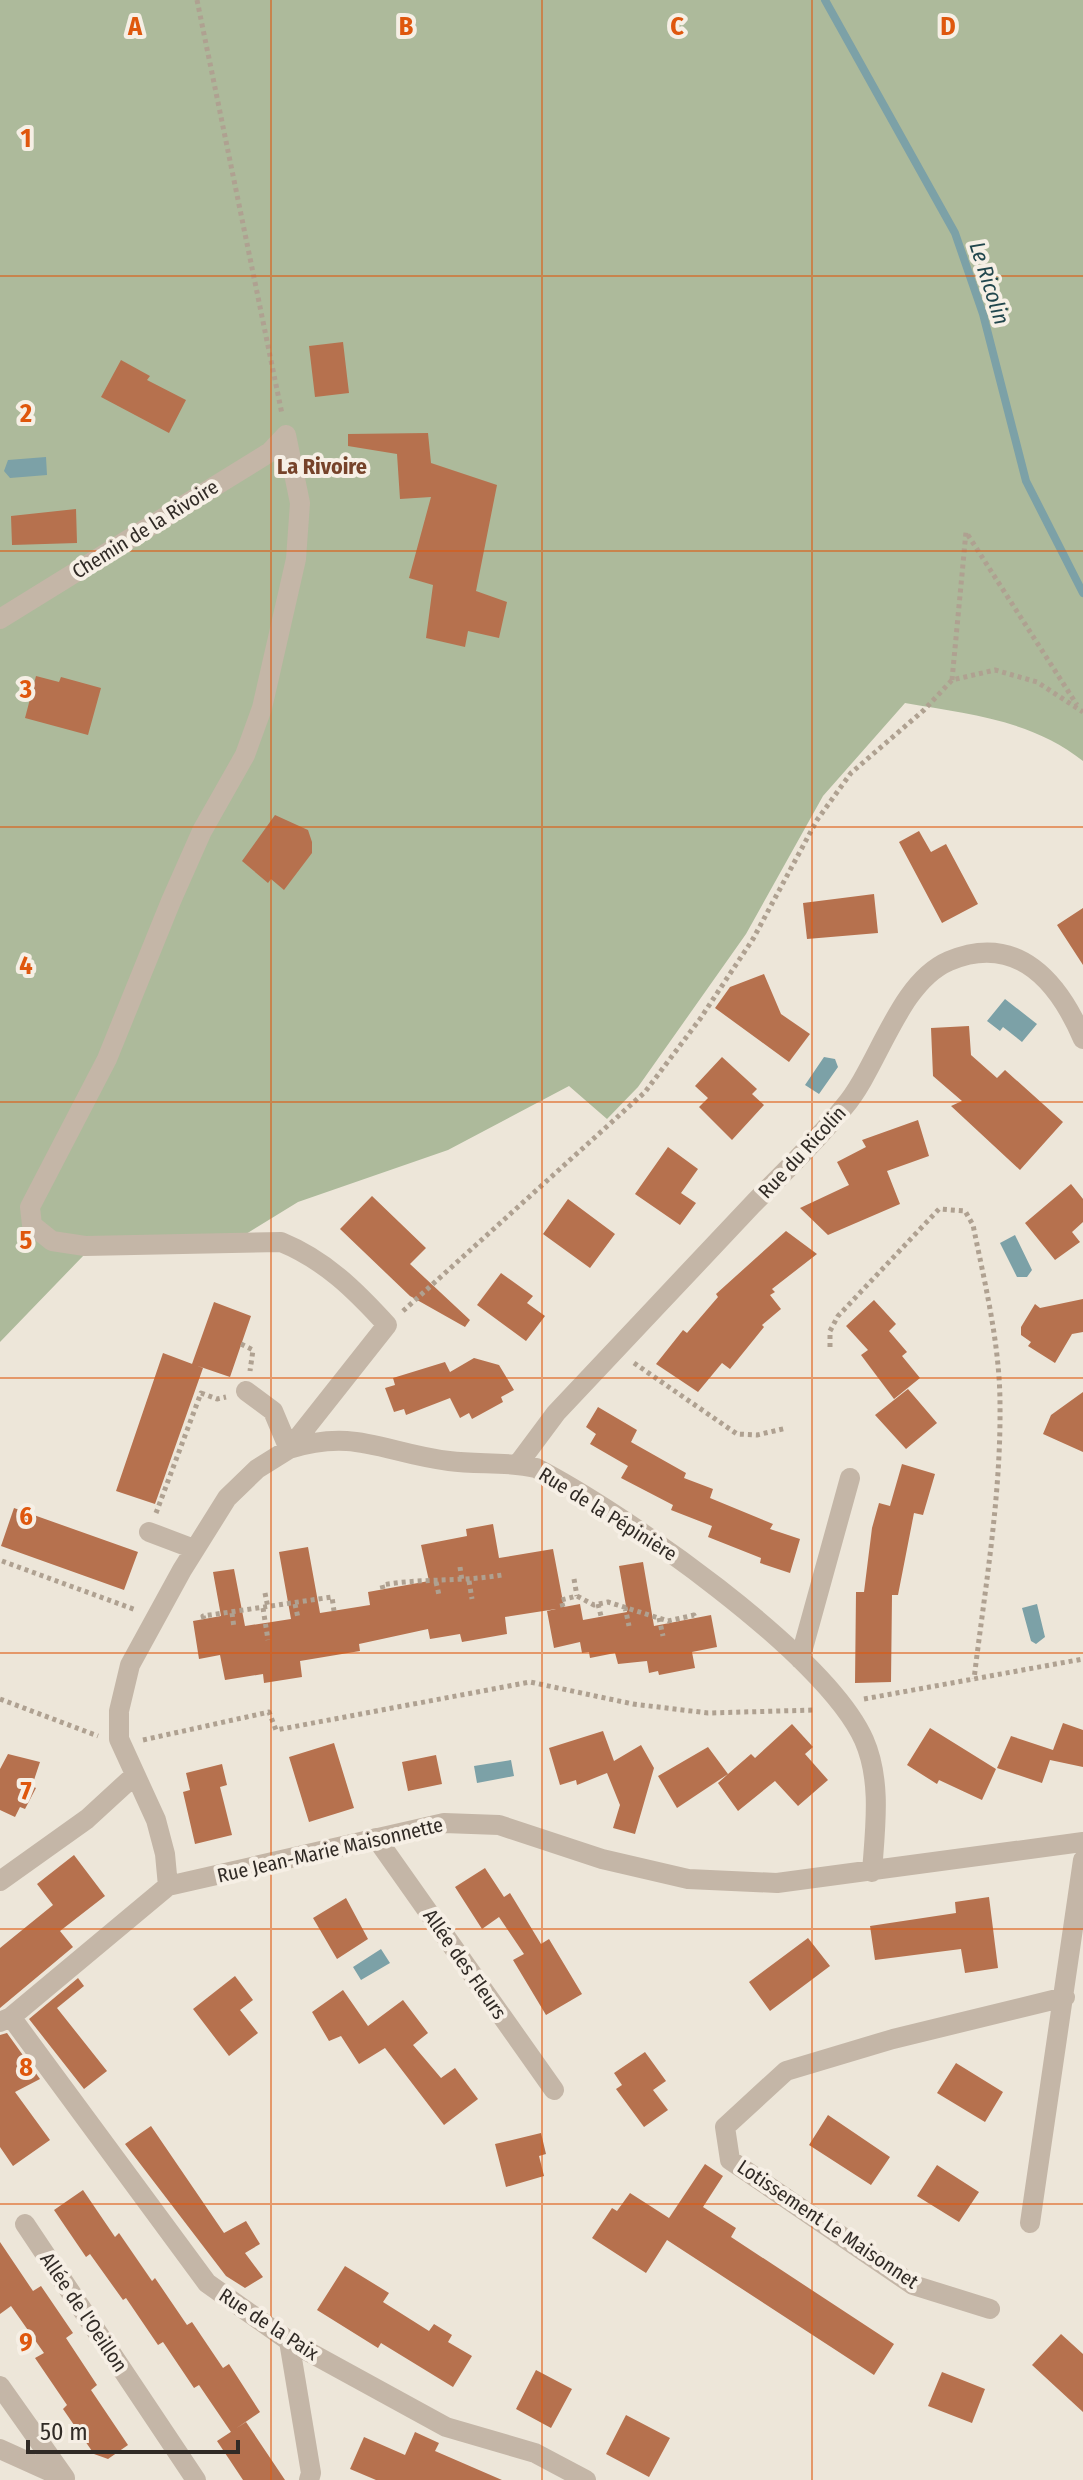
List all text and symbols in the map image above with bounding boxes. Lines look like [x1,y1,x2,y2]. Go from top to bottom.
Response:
text: A [127,11,143,42]
text: B [399,11,414,42]
text: C [670,11,684,42]
text: D [940,11,956,42]
text: 1 [21,123,32,154]
water label: Le Ricolin [963,238,1016,328]
text: 2 [19,398,32,429]
district label: La Rivoire [277,453,367,480]
street label: Chemin de la Rivoire [68,474,222,584]
text: 3 [19,674,32,705]
text: 4 [19,950,33,981]
street label: Rue du Ricolin [753,1101,851,1203]
text: 5 [20,1225,33,1256]
street label: Rue de la Pépinière [535,1462,681,1566]
text: 6 [19,1501,33,1532]
text: 7 [20,1776,32,1807]
street label: Rue Jean-Marie Maisonnette [215,1812,445,1888]
street label: Allée des Fleurs [418,1904,512,2024]
text: 8 [19,2052,33,2083]
street label: Lotissement Le Maisonnet [733,2155,923,2294]
street label: Allée de l'Oeillon [35,2248,133,2376]
street label: Rue de la Paix [215,2283,324,2365]
text: 9 [19,2327,33,2358]
scale bar [28,2404,238,2454]
text: 50 m [40,2418,88,2446]

